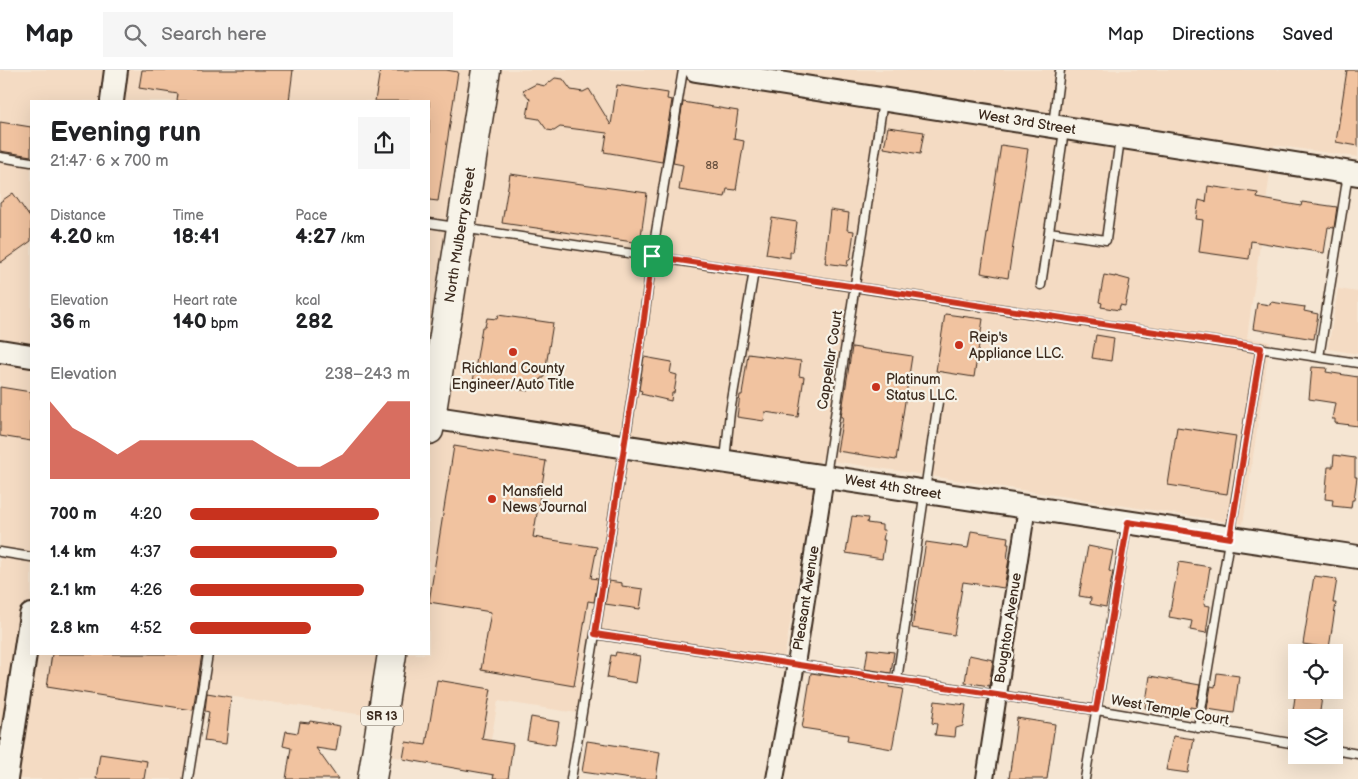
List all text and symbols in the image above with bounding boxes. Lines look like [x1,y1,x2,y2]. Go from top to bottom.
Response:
search box [103,12,453,57]
text: Map [25,20,73,49]
icon: search [121,21,149,49]
text: Search here [161,23,267,46]
text: Map [1108,24,1144,45]
text: Directions [1172,24,1254,45]
text: Saved [1282,24,1333,45]
street label: West 3rd Street [977,106,1078,138]
text: Evening run [50,116,201,149]
button: share [358,117,410,169]
text: 21:47 · 6 × 700 m [50,152,169,171]
house number: 88 [706,159,718,172]
street label: North Mulberry Street [441,165,479,304]
text: Distance [50,207,106,224]
text: Time [173,207,204,224]
text: Pace [295,207,327,224]
text: 4.20 [50,224,92,249]
text: 18:41 [173,224,220,249]
text: 4:27 [295,224,336,249]
text: km [92,230,115,247]
text: /km [336,230,365,247]
pin [631,235,673,277]
icon: arrive [638,242,666,270]
text: Elevation [50,292,108,309]
text: Heart rate [173,292,237,309]
text: kcal [295,292,320,309]
street label: Cappellar Court [814,308,846,411]
text: 36 [50,309,75,334]
text: 140 [173,309,207,334]
text: 282 [295,309,333,334]
text: m [75,315,90,332]
text: bpm [207,315,238,332]
place label: Reip's Appliance LLC. [969,329,1064,362]
marker: Reip's Appliance LLC. [953,339,965,351]
marker: Richland County Engineer/Auto Title [507,346,519,358]
place label: Richland County Engineer/Auto Title [452,360,574,393]
text: Elevation [50,365,117,384]
text: 238–243 m [325,365,410,384]
place label: Platinum Status LLC. [886,371,958,404]
marker: Platinum Status LLC. [870,381,882,393]
street label: West 4th Street [843,471,943,503]
place label: Mansfield News Journal [502,483,587,516]
marker: Mansfield News Journal [486,493,498,505]
text: 700 m [50,505,97,524]
text: 4:20 [130,505,162,524]
text: 1.4 km [50,543,96,562]
text: 4:37 [130,543,161,562]
street label: Pleasant Avenue [789,544,823,652]
street label: Boughton Avenue [991,572,1025,684]
text: 2.1 km [50,581,96,600]
text: 4:26 [130,581,162,600]
text: 2.8 km [50,619,99,638]
text: 4:52 [130,619,162,638]
map controls [1288,644,1343,764]
button: locate [1288,644,1343,699]
street label: West Temple Court [1109,691,1231,729]
road number: SR 13 [361,706,403,726]
button: layers [1288,709,1343,764]

